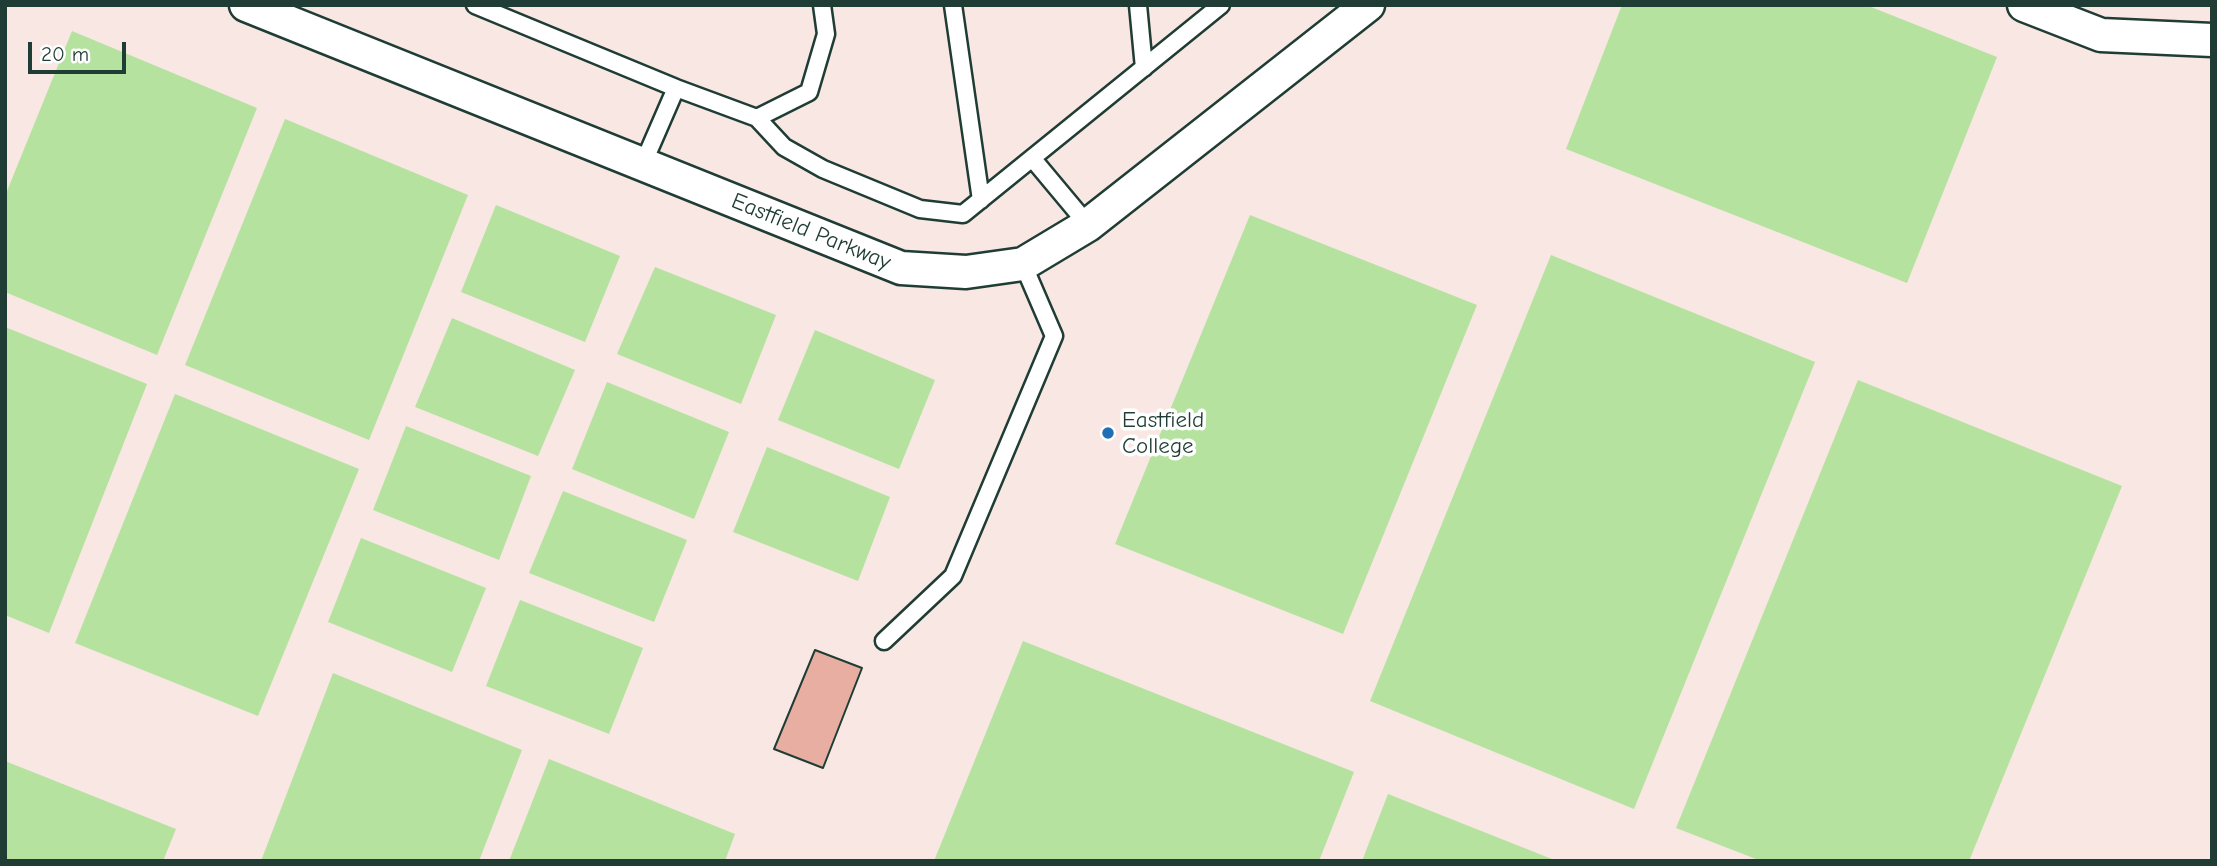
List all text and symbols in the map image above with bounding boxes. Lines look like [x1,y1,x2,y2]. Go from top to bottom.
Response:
scale bar [32,28,130,72]
text: 20 m [41,42,89,66]
street label: Eastfield Parkway [727,187,895,277]
place label: Eastfield College [1122,406,1204,460]
marker: Eastfield College [1100,425,1116,441]

